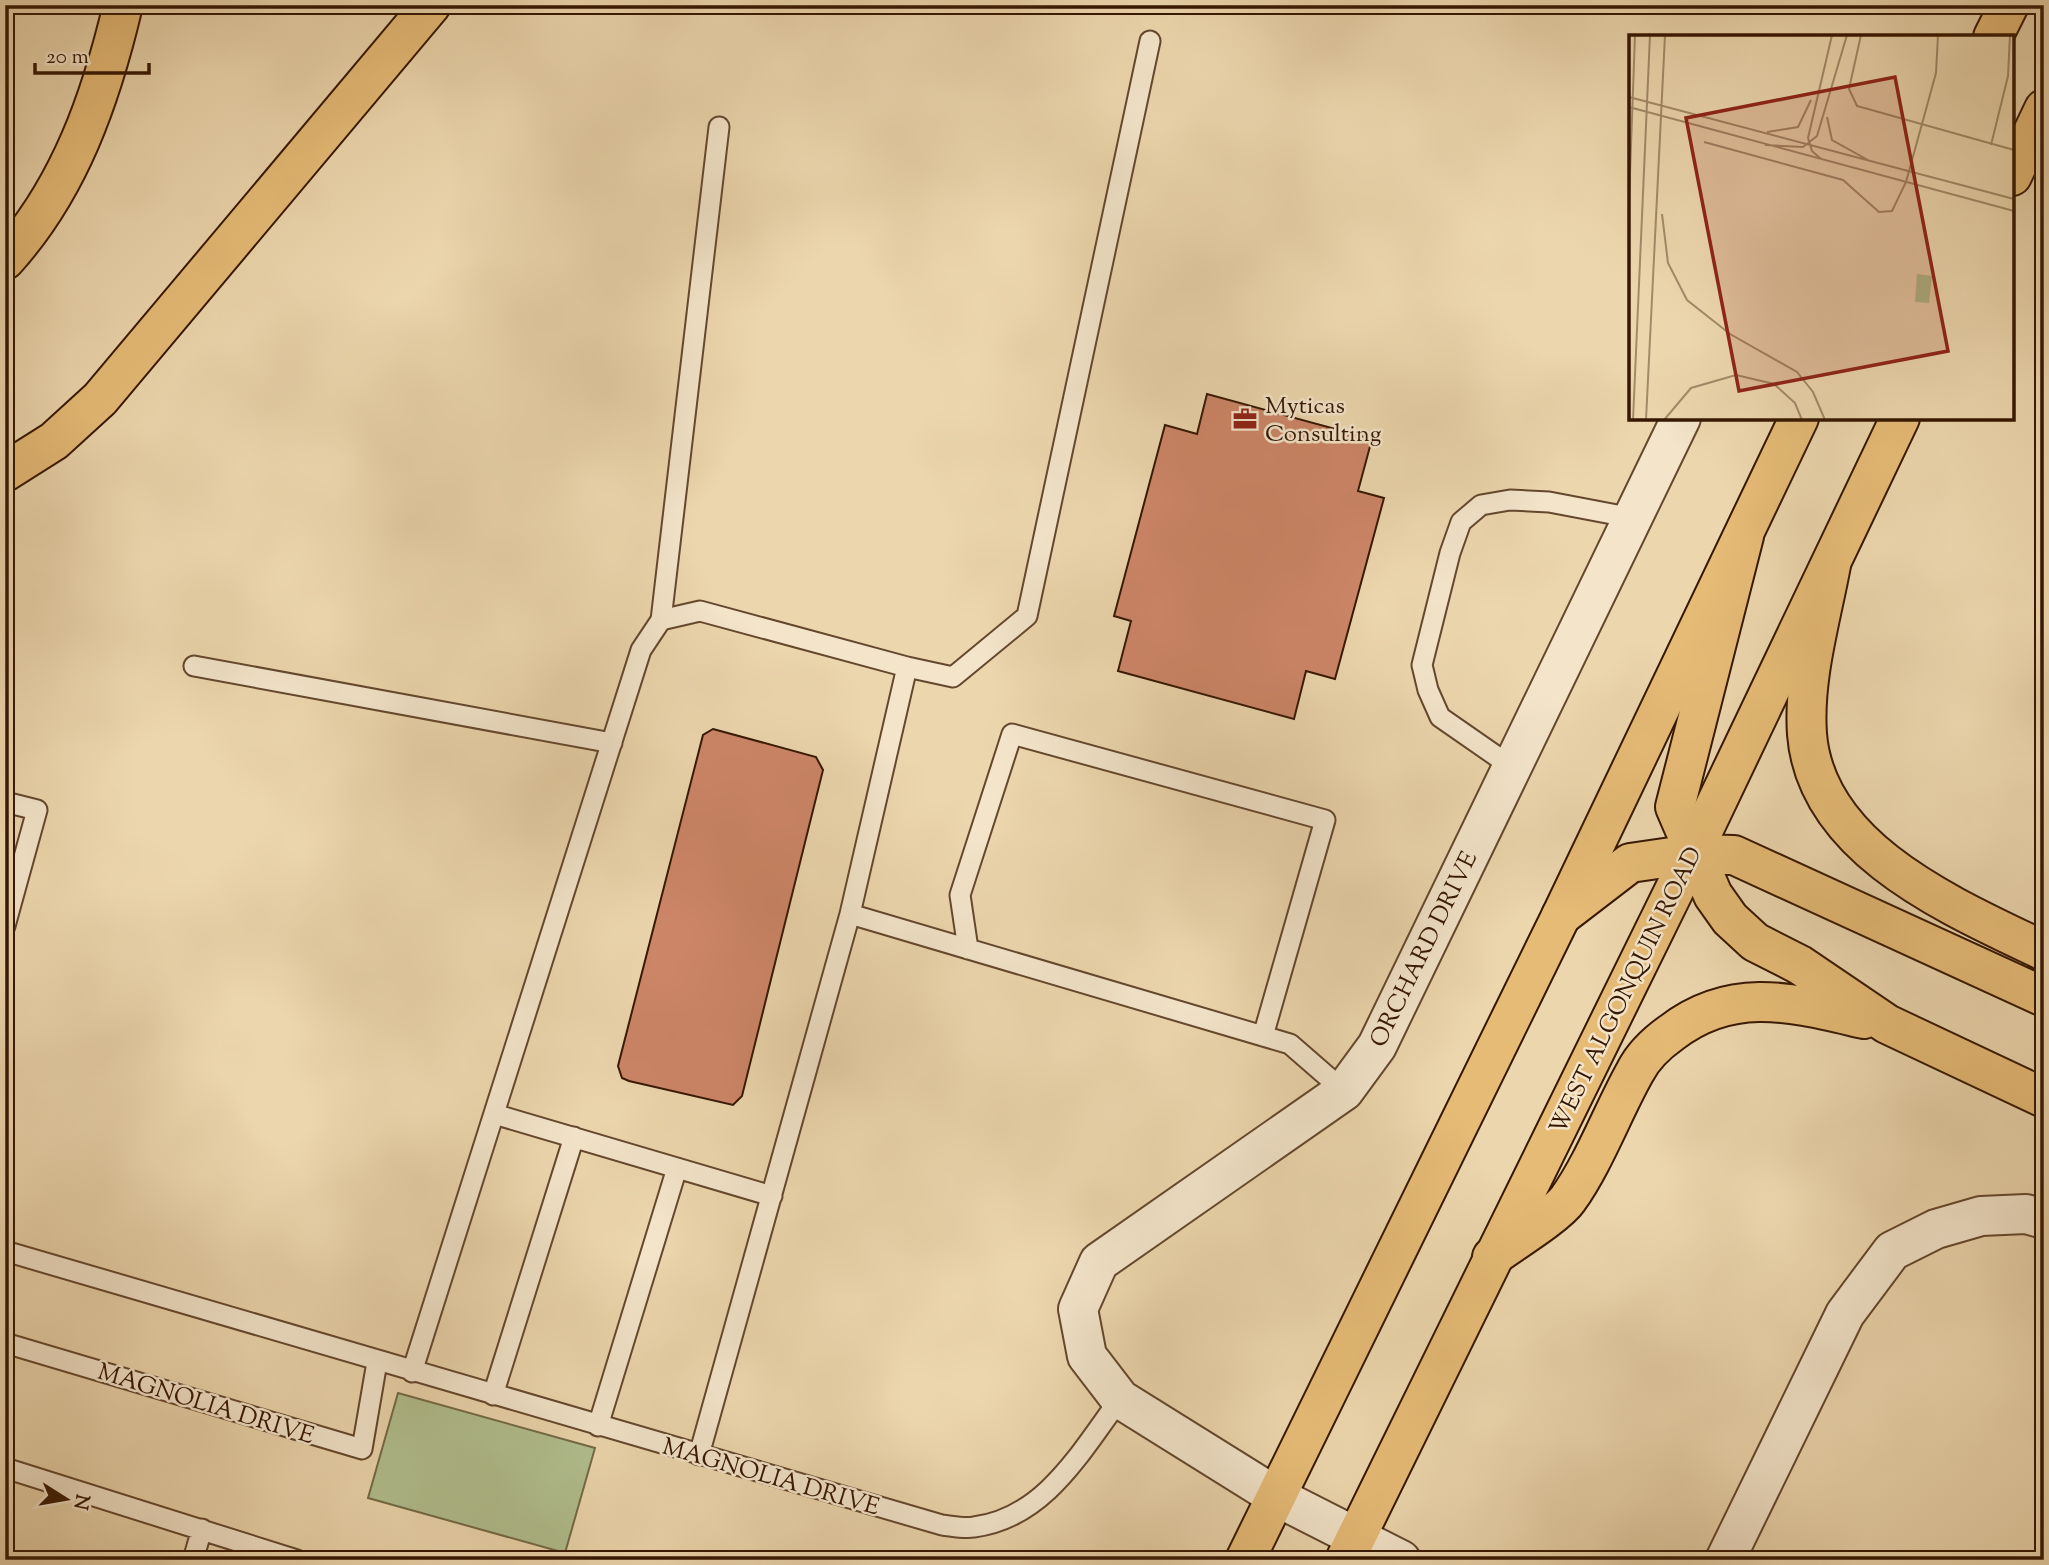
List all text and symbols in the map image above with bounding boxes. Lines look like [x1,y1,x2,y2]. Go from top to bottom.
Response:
scale bar [35,32,149,76]
inset map [1629,35,2014,420]
text: 20 m [46,43,89,73]
place label: Myticas Consulting [1265,390,1382,452]
office icon: Myticas Consulting [1231,405,1259,433]
street label: WEST ALGONQUIN ROAD [1542,841,1711,1141]
street label: ORCHARD DRIVE [1363,846,1487,1054]
street label: MAGNOLIA DRIVE [93,1356,318,1454]
street label: MAGNOLIA DRIVE [658,1431,884,1525]
north arrow [32,1464,102,1534]
text: N [66,1492,95,1512]

